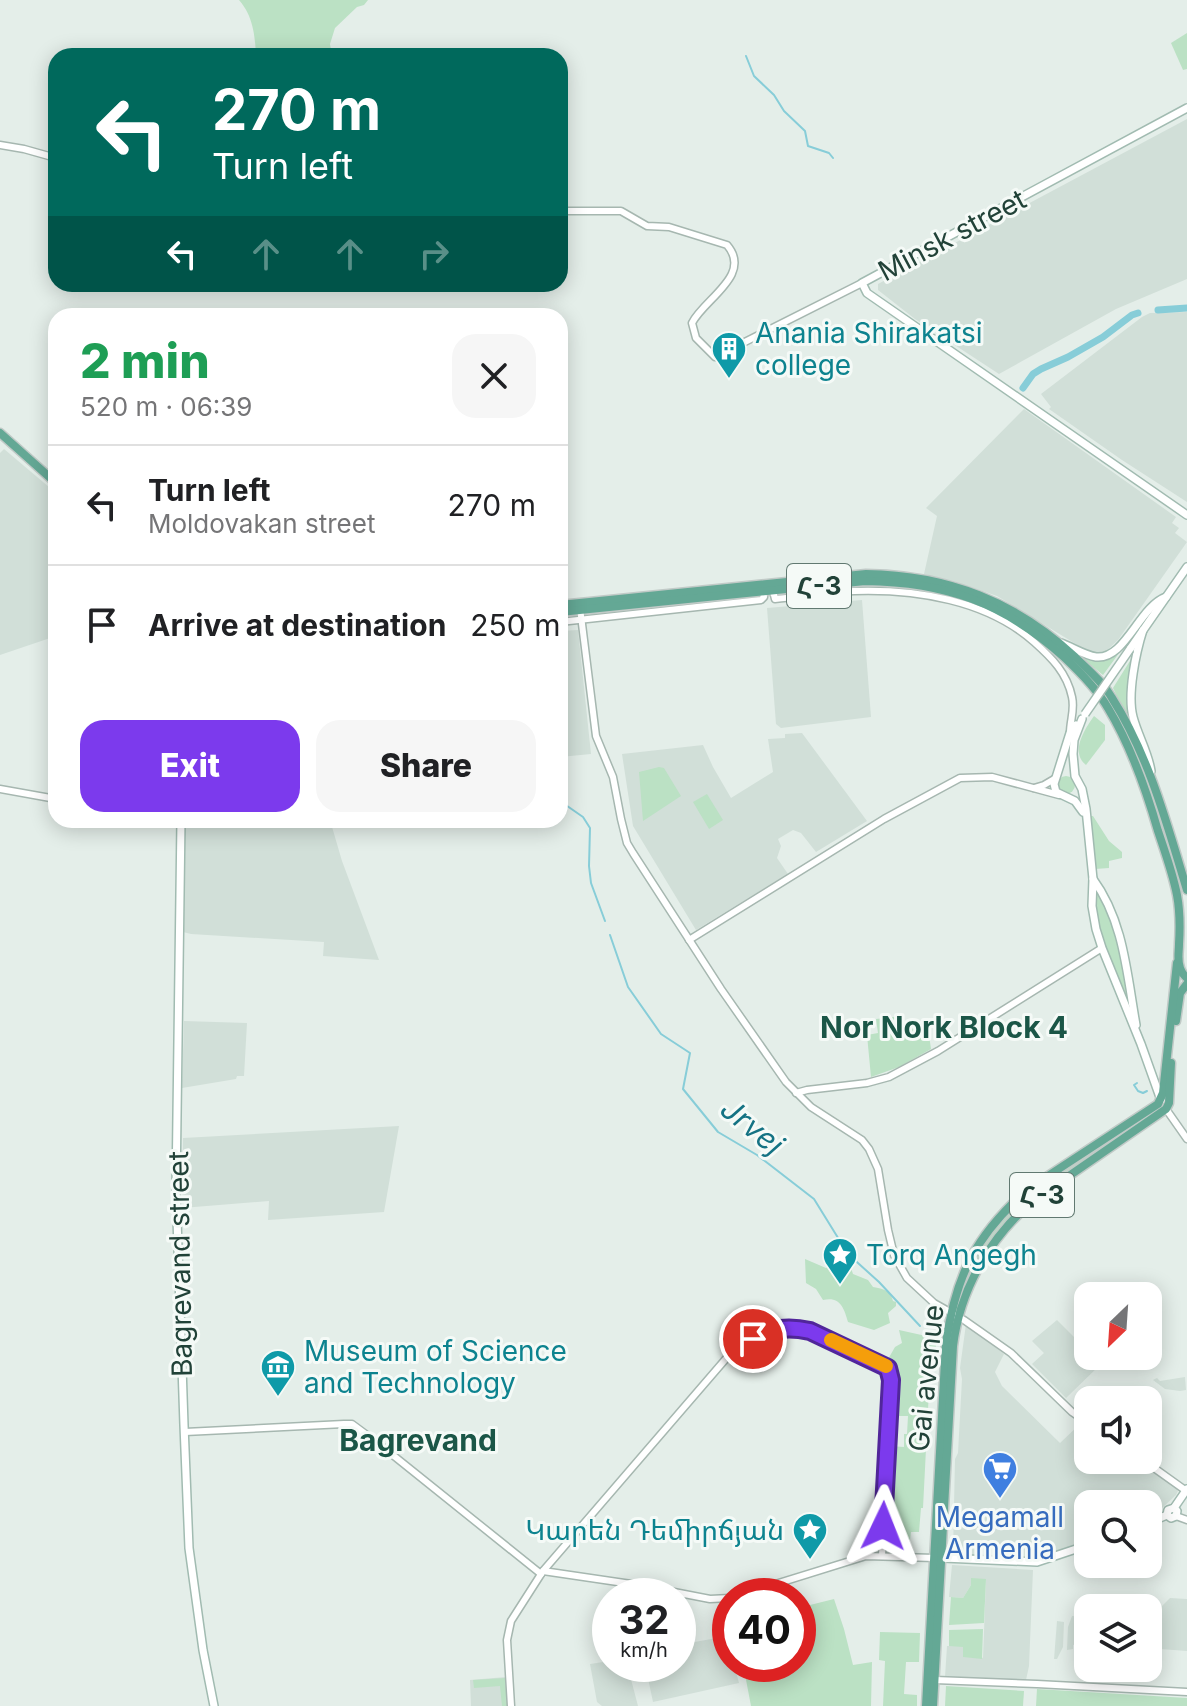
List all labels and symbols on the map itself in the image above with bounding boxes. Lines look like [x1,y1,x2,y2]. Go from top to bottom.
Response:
street label: Minsk street [872,182,1032,288]
place label: Anania Shirakatsi college [755,316,983,382]
building icon: Anania Shirakatsi college [710,330,748,380]
road number: Հ-3 [787,564,851,608]
district label: Nor Nork Block 4 [820,1009,1068,1045]
water label: Jrvej [714,1090,792,1163]
street label: Bagrevand street [161,1151,199,1377]
road number: Հ-3 [1010,1173,1074,1217]
place icon: Torq Angegh [821,1236,859,1286]
place label: Torq Angegh [866,1238,1037,1272]
north arrow [1074,1282,1162,1370]
street label: Gai avenue [901,1303,951,1453]
pin [719,1305,787,1373]
place label: Museum of Science and Technology [304,1334,567,1400]
museum icon: Museum of Science and Technology [259,1348,297,1398]
district label: Bagrevand [339,1422,497,1458]
supermarket icon: Megamall Armenia [981,1450,1019,1500]
position arrow [841,1484,925,1568]
place label: Megamall Armenia [936,1500,1064,1566]
place icon: Կարեն Դեմիրճյան [791,1511,829,1561]
place label: Կարեն Դեմիրճյան [525,1513,784,1547]
speed limit sign: 40 [712,1578,816,1682]

